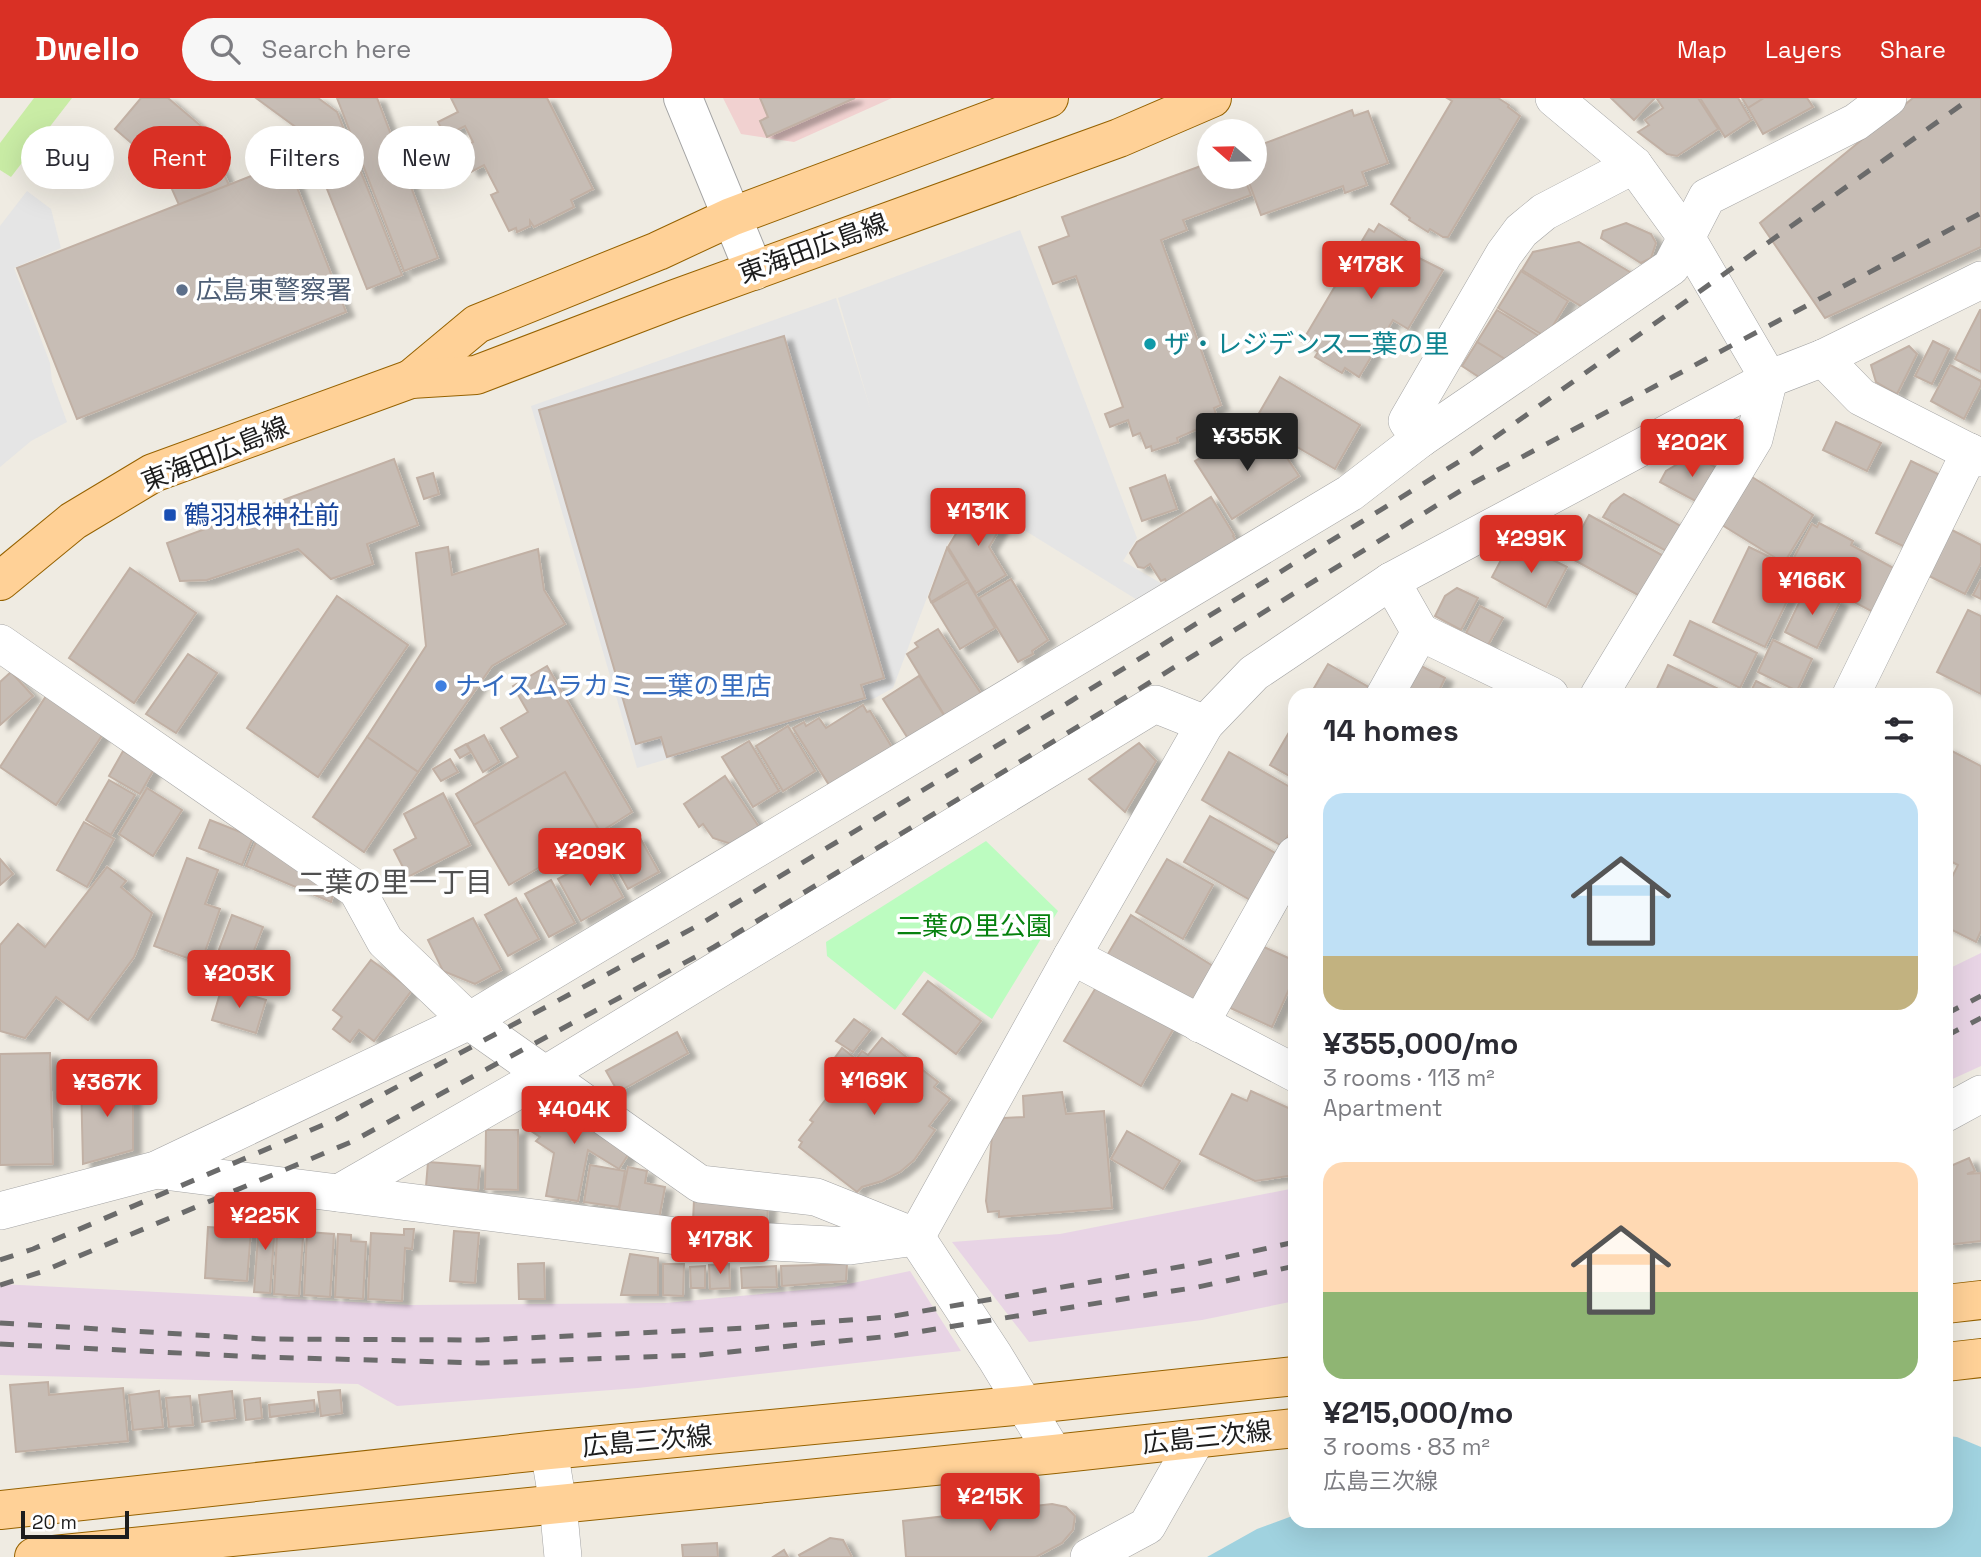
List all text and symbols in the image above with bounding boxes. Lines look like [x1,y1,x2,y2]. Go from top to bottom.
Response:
search box [182,18,672,81]
text: Dwello [35,28,140,70]
icon: search [206,30,244,68]
text: Search here [262,32,411,66]
text: Map [1677,34,1727,65]
text: Layers [1765,34,1842,65]
text: Share [1880,34,1946,65]
north arrow [1197,119,1267,189]
map controls [1197,119,1267,189]
chip: Buy [21,126,114,189]
chip: Rent [128,126,231,189]
chip: Filters [245,126,364,189]
chip: New [378,126,475,189]
street label: 東海田広島線 [734,205,892,291]
pin: ¥178K [1322,242,1420,301]
text: ¥178K [1338,249,1404,279]
place label: 広島東警察署 [196,273,352,307]
marker: 広島東警察署 [174,282,190,298]
place label: ザ・レジデンス二葉の里 [1164,327,1449,361]
marker: ザ・レジデンス二葉の里 [1142,336,1158,352]
street label: 東海田広島線 [136,409,294,499]
pin: ¥355K [1198,414,1296,473]
pin: ¥202K [1643,420,1741,479]
text: ¥355K [1212,421,1282,451]
text: ¥202K [1657,427,1727,457]
pin: ¥131K [929,489,1027,548]
text: ¥131K [946,496,1010,526]
place label: 鶴羽根神社前 [184,498,340,532]
marker: 鶴羽根神社前 [162,507,178,523]
pin: ¥299K [1482,516,1580,575]
text: ¥299K [1496,523,1566,553]
pin: ¥166K [1763,558,1861,617]
text: ¥166K [1778,565,1846,595]
place label: ナイスムラカミ 二葉の里店 [455,669,772,703]
marker: ナイスムラカミ 二葉の里店 [433,678,449,694]
text: 14 homes [1323,711,1459,750]
icon: filters [1880,711,1918,749]
pin: ¥209K [541,828,639,888]
text: ¥209K [554,836,626,866]
icon: home [1558,838,1684,964]
district label: 二葉の里一丁目 [297,864,493,900]
park label: 二葉の里公園 [896,909,1052,943]
pin: ¥203K [190,950,288,1010]
text: ¥203K [203,958,275,988]
text: ¥355,000/mo [1323,1024,1518,1063]
pin: ¥169K [825,1058,923,1117]
pin: ¥367K [58,1060,156,1119]
text: 3 rooms · 113 m² [1323,1063,1495,1093]
text: ¥169K [840,1065,908,1095]
text: ¥367K [72,1067,142,1097]
pin: ¥404K [525,1086,623,1146]
text: Apartment [1323,1093,1443,1123]
text: ¥404K [538,1094,610,1124]
pin: ¥225K [216,1192,314,1252]
text: ¥225K [230,1200,300,1230]
icon: home [1558,1207,1684,1333]
pin: ¥178K [671,1216,769,1276]
text: ¥178K [687,1224,753,1254]
text: ¥215,000/mo [1323,1393,1513,1432]
street label: 広島三次線 [1141,1413,1273,1461]
street label: 広島三次線 [581,1418,713,1464]
text: 3 rooms · 83 m² [1323,1432,1490,1462]
text: 広島三次線 [1323,1466,1438,1496]
pin: ¥215K [941,1474,1039,1533]
text: ¥215K [957,1481,1023,1511]
scale bar [21,1508,130,1540]
text: 20 m [32,1510,77,1535]

